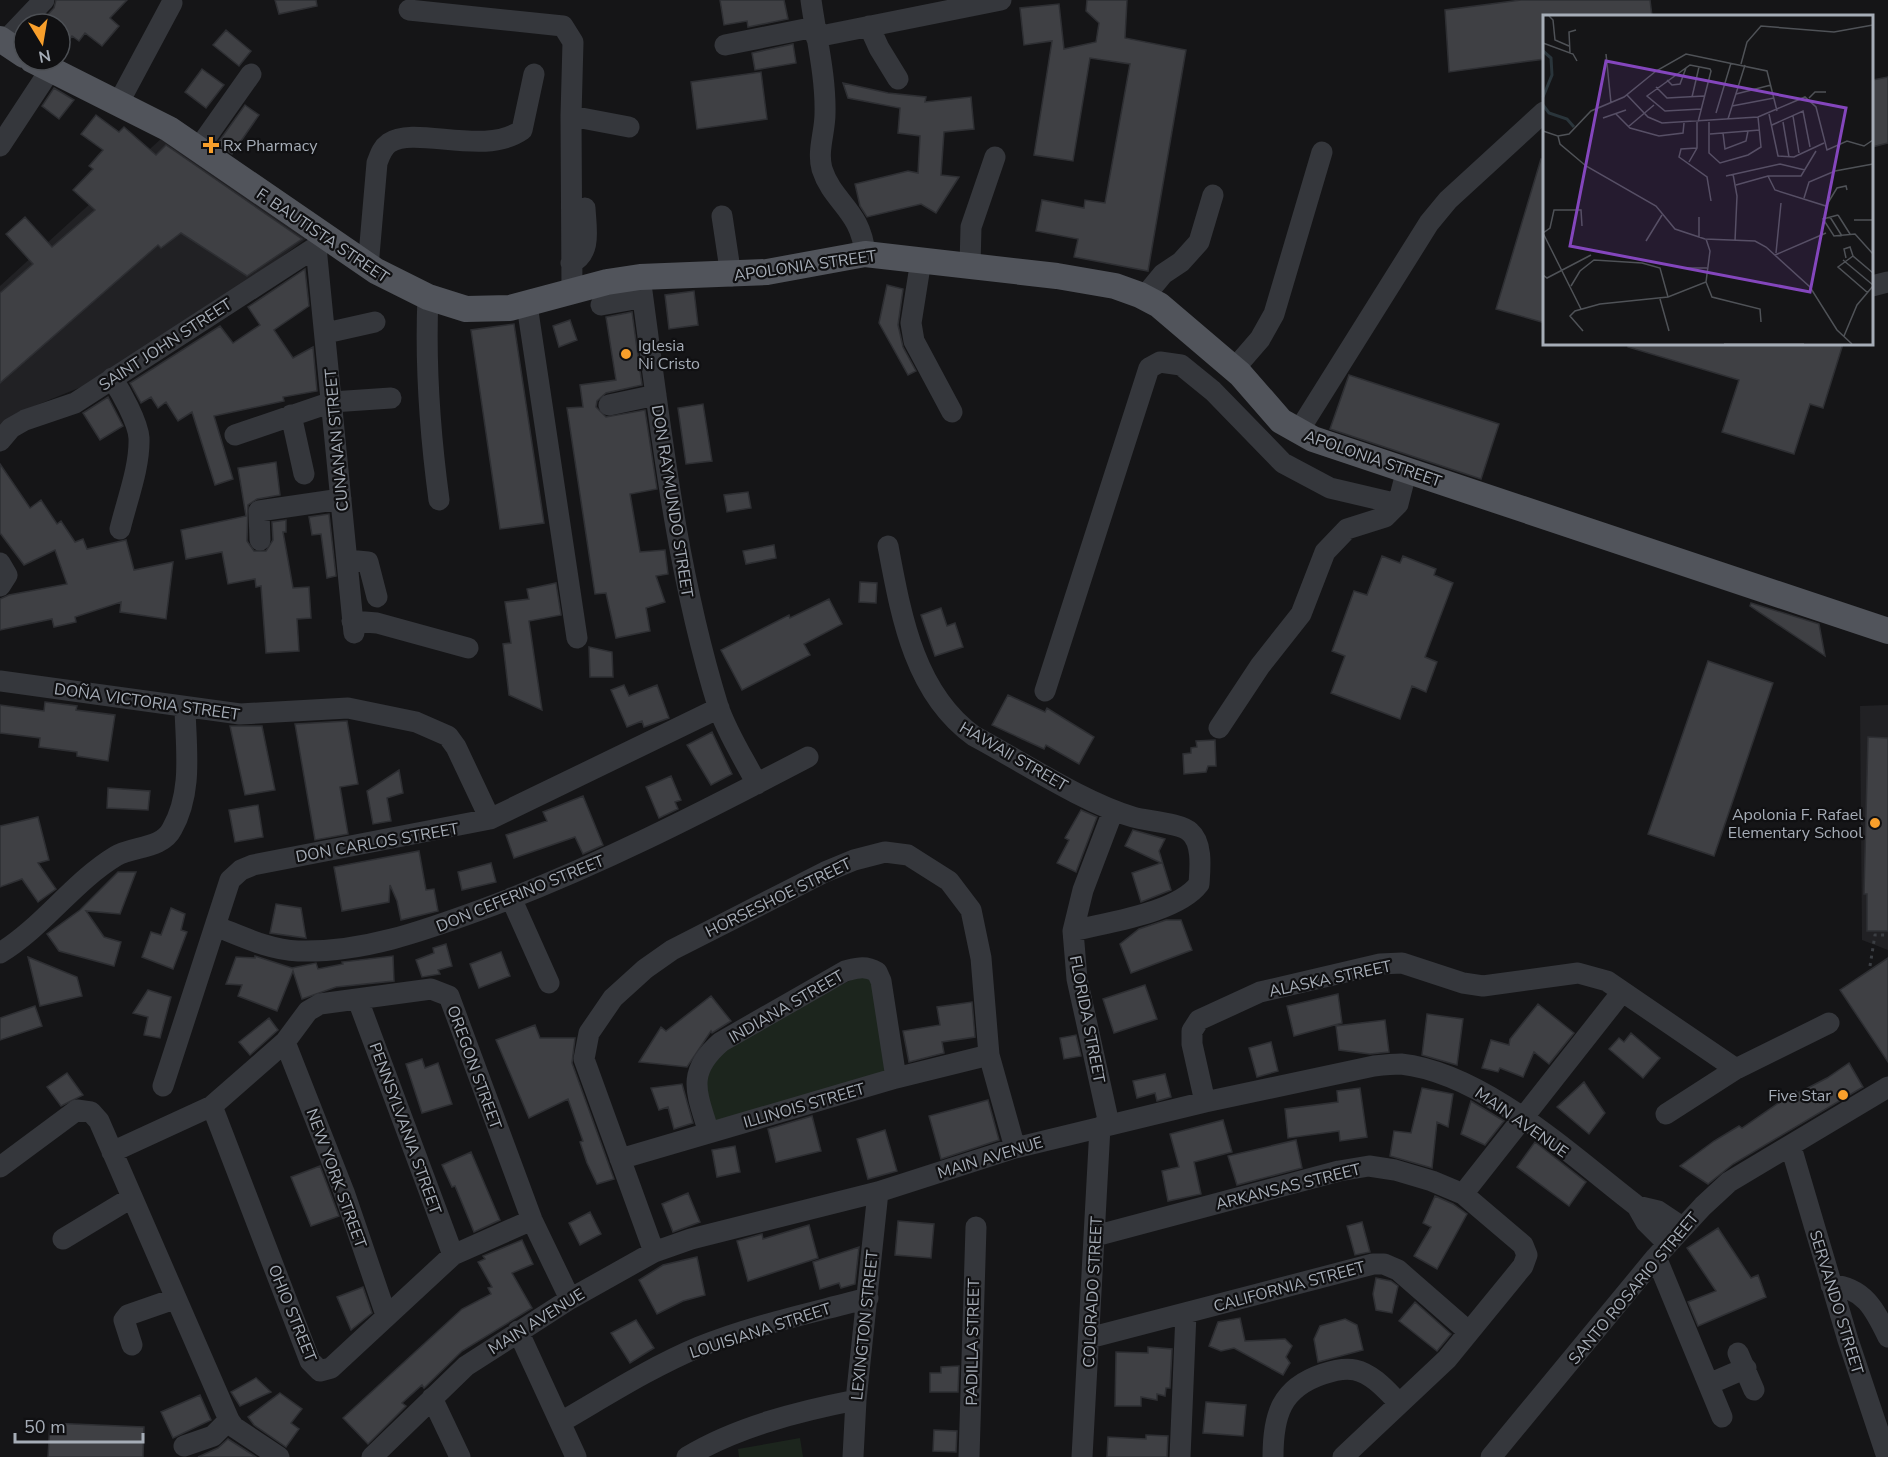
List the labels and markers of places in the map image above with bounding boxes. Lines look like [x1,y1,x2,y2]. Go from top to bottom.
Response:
place label: Rx Pharmacy [223,135,318,157]
marker: Rx Pharmacy [204,138,218,152]
place label: Iglesia Ni Cristo [638,335,700,375]
marker: Iglesia Ni Cristo [619,347,633,361]
place label: Apolonia F. Rafael Elementary School [1728,804,1863,844]
marker: Apolonia F. Rafael Elementary School [1868,816,1882,830]
place label: Five Star [1768,1085,1831,1107]
marker: Five Star [1836,1088,1850,1102]

